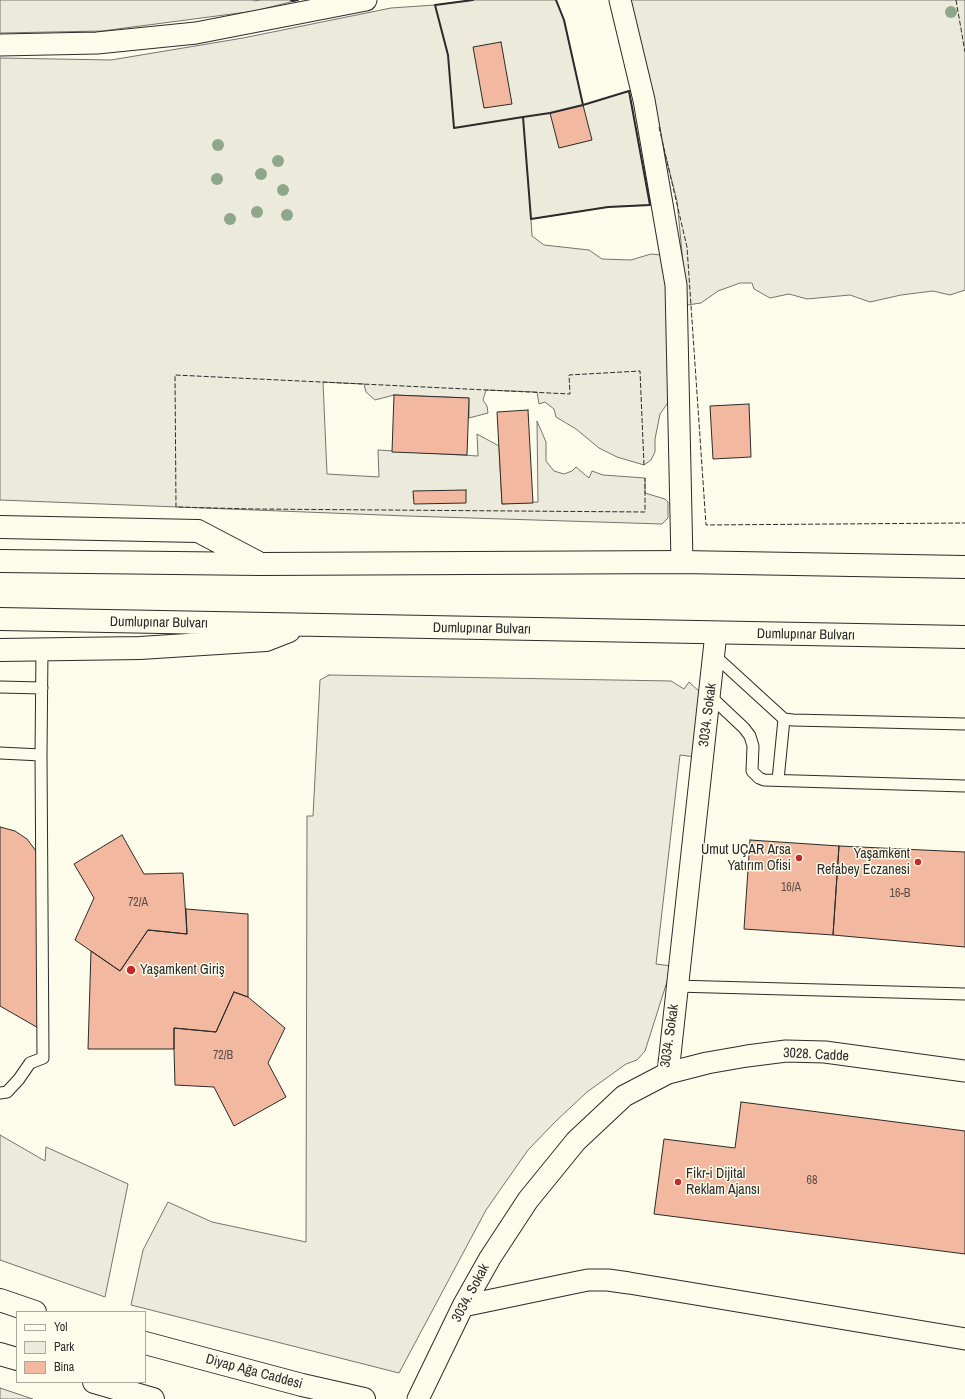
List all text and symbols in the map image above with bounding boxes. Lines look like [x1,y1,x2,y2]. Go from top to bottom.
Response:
street label: Dumlupınar Bulvarı [110,614,208,632]
street label: Dumlupınar Bulvarı [433,620,531,638]
street label: Dumlupınar Bulvarı [757,626,855,644]
street label: 3034. Sokak [696,682,720,748]
place label: Umut UÇAR Arsa Yatırım Ofisi [701,842,791,874]
place label: Yaşamkent Refabey Eczanesi [817,846,910,878]
marker: Umut UÇAR Arsa Yatırım Ofisi [794,853,804,863]
marker: Yaşamkent Refabey Eczanesi [913,857,923,867]
house number: 16/A [781,881,801,895]
house number: 16-B [890,887,910,901]
house number: 72/A [128,896,148,910]
place label: Yaşamkent Giriş [140,962,225,978]
marker: Yaşamkent Giriş [125,964,137,976]
street label: 3034. Sokak [657,1003,683,1069]
street label: 3028. Cadde [783,1045,849,1065]
house number: 72/B [213,1049,233,1063]
place label: Fikr-i Dijital Reklam Ajansı [686,1166,760,1198]
house number: 68 [807,1174,817,1188]
marker: Fikr-i Dijital Reklam Ajansı [673,1177,683,1187]
street label: 3034. Sokak [449,1261,493,1325]
legend [16,1311,146,1383]
text: Yol [54,1319,67,1335]
text: Park [54,1339,74,1355]
street label: Diyap Ağa Caddesi [204,1351,304,1393]
text: Bina [54,1359,74,1375]

